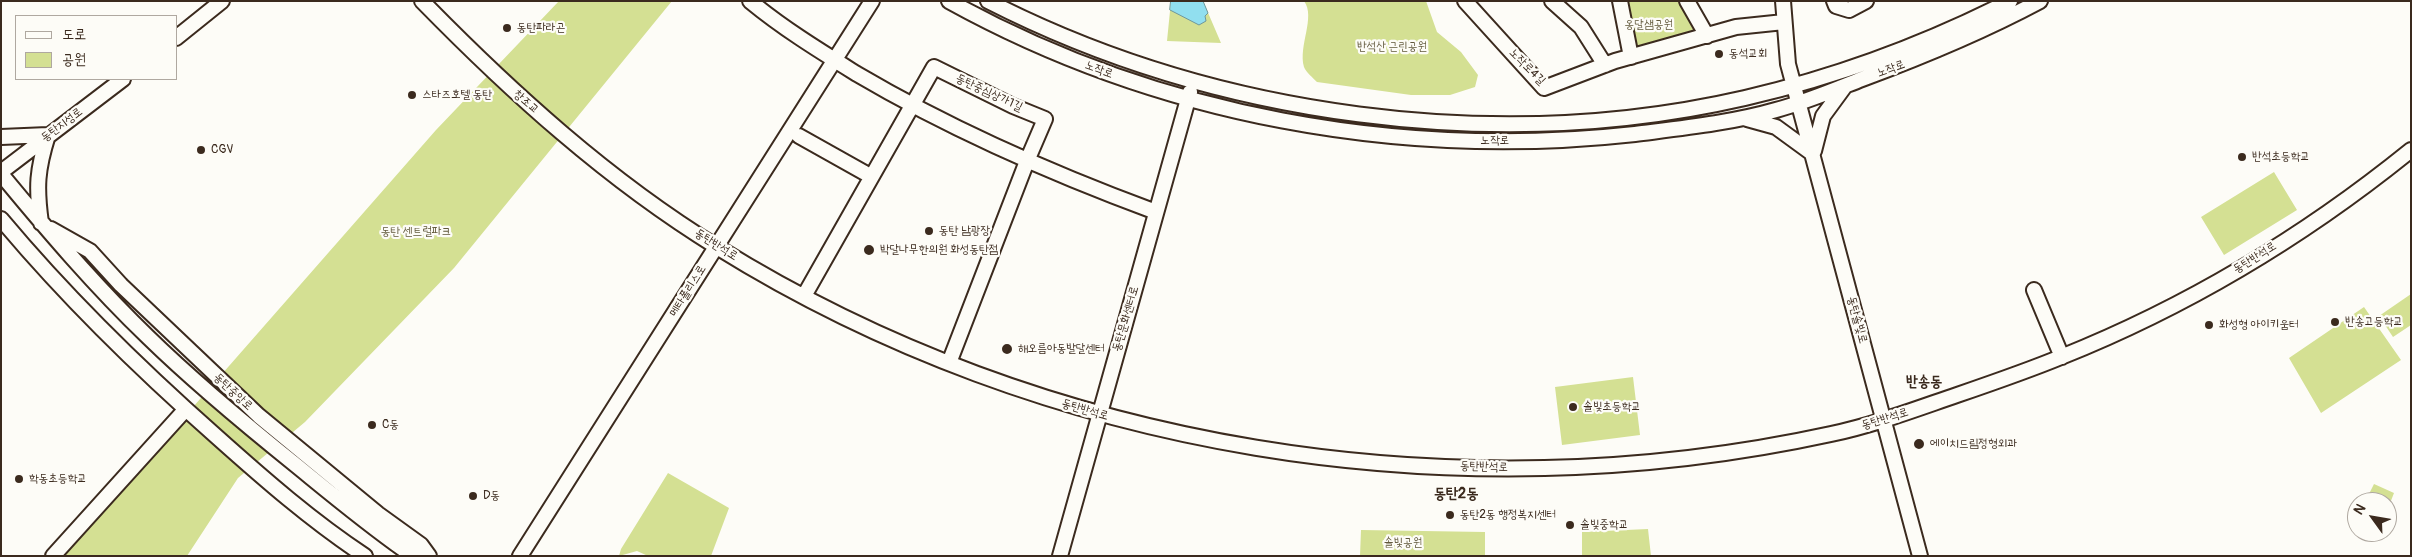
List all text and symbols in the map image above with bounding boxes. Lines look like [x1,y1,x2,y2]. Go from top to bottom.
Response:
legend [15,15,178,80]
park label: 옹달샘공원 [1625,18,1673,32]
place label: 동탄파라곤 [517,21,565,35]
marker: 동탄파라곤 [501,22,513,34]
text: 도로 [62,25,86,44]
park label: 반석산 근린공원 [1357,40,1427,54]
street label: 노작로4길 [1506,46,1548,88]
place label: 동석교회 [1729,47,1768,61]
marker: 동석교회 [1713,48,1725,60]
text: 공원 [62,50,86,69]
street label: 노작로 [1875,57,1907,81]
street label: 노작로 [1083,58,1115,82]
street label: 동탄중심상가1길 [953,71,1025,115]
street label: 창조교 [510,87,542,117]
place label: 스타즈호텔 동탄 [422,88,492,102]
marker: 스타즈호텔 동탄 [406,89,418,101]
street label: 동탄지성로 [38,105,86,145]
street label: 노작로 [1481,134,1509,148]
place label: CGV [211,143,234,157]
marker: CGV [195,144,207,156]
place label: 반석초등학교 [2252,150,2310,164]
marker: 반석초등학교 [2236,151,2248,163]
place label: 동탄 남광장 [939,224,990,238]
park label: 동탄 센트럴파크 [381,225,451,239]
marker: 동탄 남광장 [923,225,935,237]
street label: 동탄반석로 [692,226,740,264]
street label: 동탄반석로 [2231,239,2279,277]
marker: 박달나무한의원 화성동탄점 [862,243,876,257]
place label: 박달나무한의원 화성동탄점 [880,243,998,257]
street label: 메타폴리스로 [667,263,709,319]
street label: 동탄문화센터로 [1110,285,1142,353]
street label: 동탄솔빛로 [1844,295,1870,345]
place label: 반송고등학교 [2345,315,2403,329]
marker: 반송고등학교 [2329,316,2341,328]
place label: 화성형 아이키움터 [2219,318,2299,332]
marker: 화성형 아이키움터 [2203,319,2215,331]
marker: 해오름아동발달센터 [1000,342,1014,356]
place label: 해오름아동발달센터 [1018,342,1105,356]
street label: 동탄중앙로 [210,370,256,414]
district label: 반송동 [1906,373,1942,391]
street label: 동탄반석로 [1060,396,1110,424]
place label: 솔빛초등학교 [1583,400,1641,414]
marker: 솔빛초등학교 [1567,401,1579,413]
street label: 동탄반석로 [1860,405,1910,433]
place label: C동 [382,418,399,432]
marker: C동 [366,419,378,431]
marker: 에이치드림정형외과 [1912,437,1926,451]
place label: 에이치드림정형외과 [1930,437,2017,451]
street label: 동탄반석로 [1460,459,1508,475]
place label: 학동초등학교 [29,472,87,486]
marker: 학동초등학교 [13,473,25,485]
district label: 동탄2동 [1434,485,1478,503]
place label: D동 [483,489,500,503]
marker: D동 [467,490,479,502]
north arrow [2347,492,2397,542]
text: N [2350,501,2369,518]
place label: 동탄2동 행정복지센터 [1460,508,1556,522]
marker: 동탄2동 행정복지센터 [1444,509,1456,521]
place label: 솔빛중학교 [1580,518,1628,532]
marker: 솔빛중학교 [1564,519,1576,531]
park label: 솔빛공원 [1384,536,1422,550]

